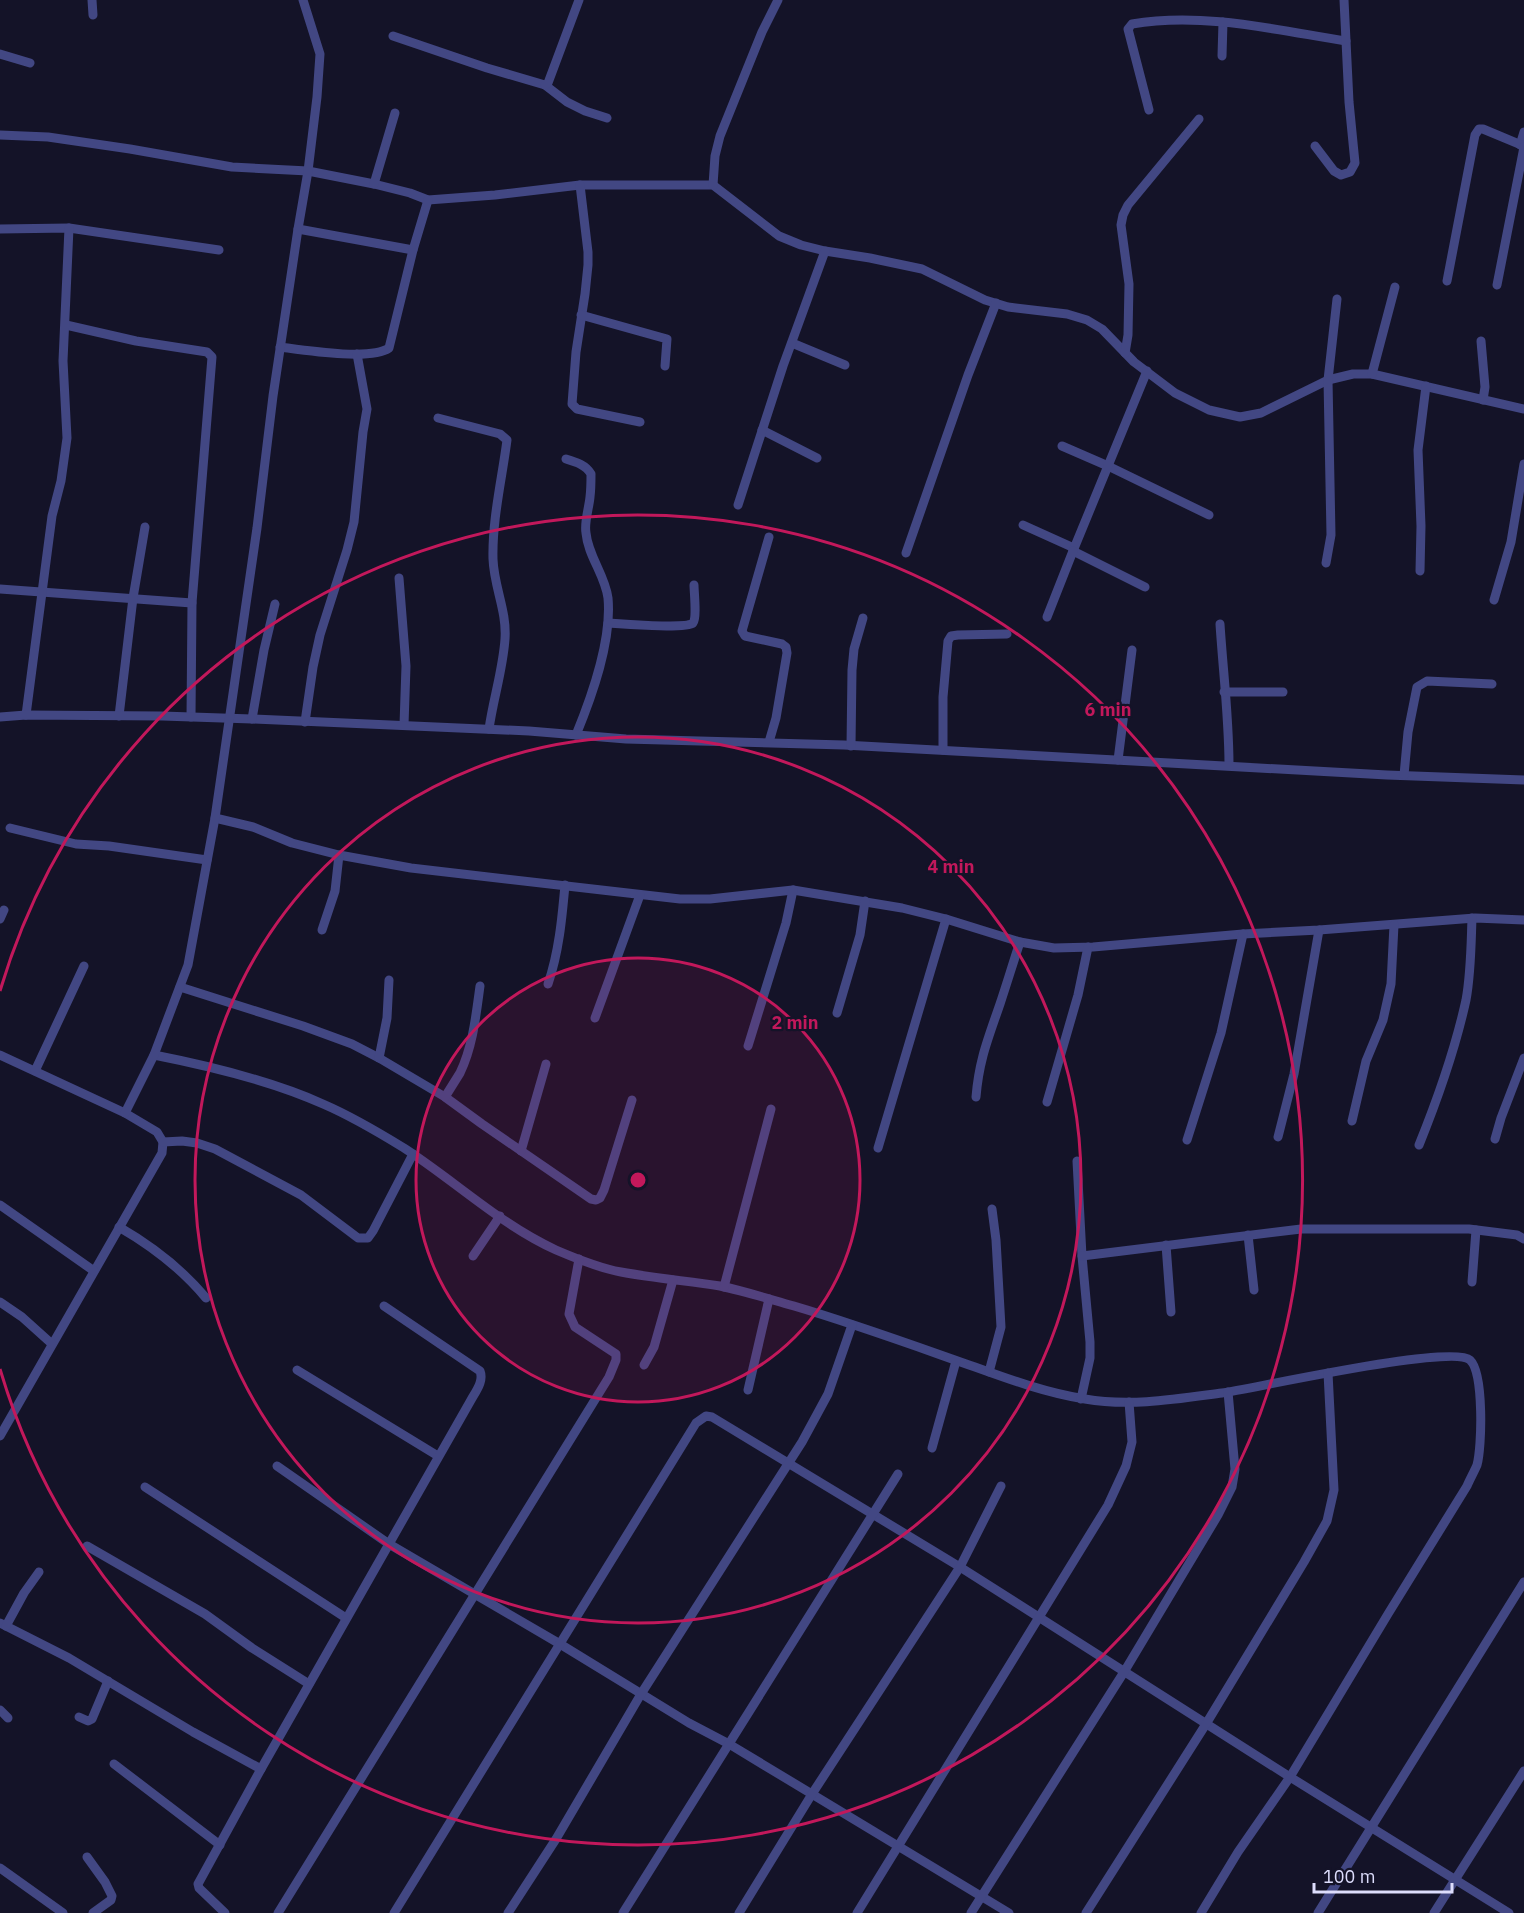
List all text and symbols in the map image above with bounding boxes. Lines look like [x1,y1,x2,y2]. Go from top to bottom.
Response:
text: 6 min [1084,698,1132,721]
text: 4 min [927,855,975,878]
text: 2 min [771,1011,819,1034]
centre of rings [628,1170,648,1190]
scale bar [1314,1856,1452,1894]
text: 100 m [1323,1865,1375,1888]

